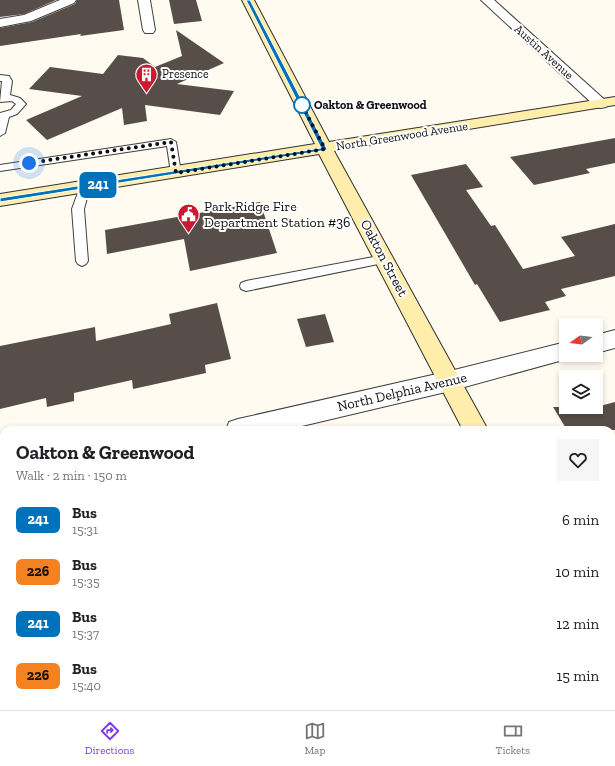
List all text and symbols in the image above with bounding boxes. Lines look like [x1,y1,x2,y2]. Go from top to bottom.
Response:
street label: Austin Avenue [512,22,577,82]
building icon: Presence [134,61,160,94]
place label: Presence [162,67,209,81]
marker: Oakton & Greenwood [293,96,311,114]
place label: Oakton & Greenwood [314,98,427,112]
street label: North Greenwood Avenue [335,119,469,153]
your location [19,153,39,173]
line badge: 241 [75,172,121,198]
text: 241 [87,176,109,193]
place label: Park Ridge Fire Department Station #36 [204,198,351,231]
public building icon: Park Ridge Fire Department Station #36 [175,201,201,234]
street label: Oakton Street [357,217,412,300]
north arrow [559,318,603,362]
map controls [559,318,603,414]
street label: North Delphia Avenue [335,369,469,415]
button: layers [559,370,603,414]
button: heart [557,439,599,481]
text: Oakton & Greenwood [16,441,194,464]
text: Walk · 2 min · 150 m [16,468,127,483]
text: Bus [72,504,97,522]
text: 241 [27,511,49,528]
text: 6 min [562,511,599,529]
text: 15:31 [72,522,98,537]
text: Bus [72,556,97,574]
text: 226 [27,563,49,580]
text: 10 min [555,563,599,581]
text: 15:35 [72,574,100,589]
text: Bus [72,608,97,626]
text: 241 [27,615,49,632]
text: 12 min [556,615,599,633]
text: 15:37 [72,626,99,641]
text: Bus [72,660,97,678]
text: 226 [27,667,49,684]
text: 15 min [556,667,599,685]
text: 15:40 [72,678,101,693]
tab: Directions [85,720,134,757]
tab: Map [304,720,326,757]
tab: Tickets [496,720,530,757]

